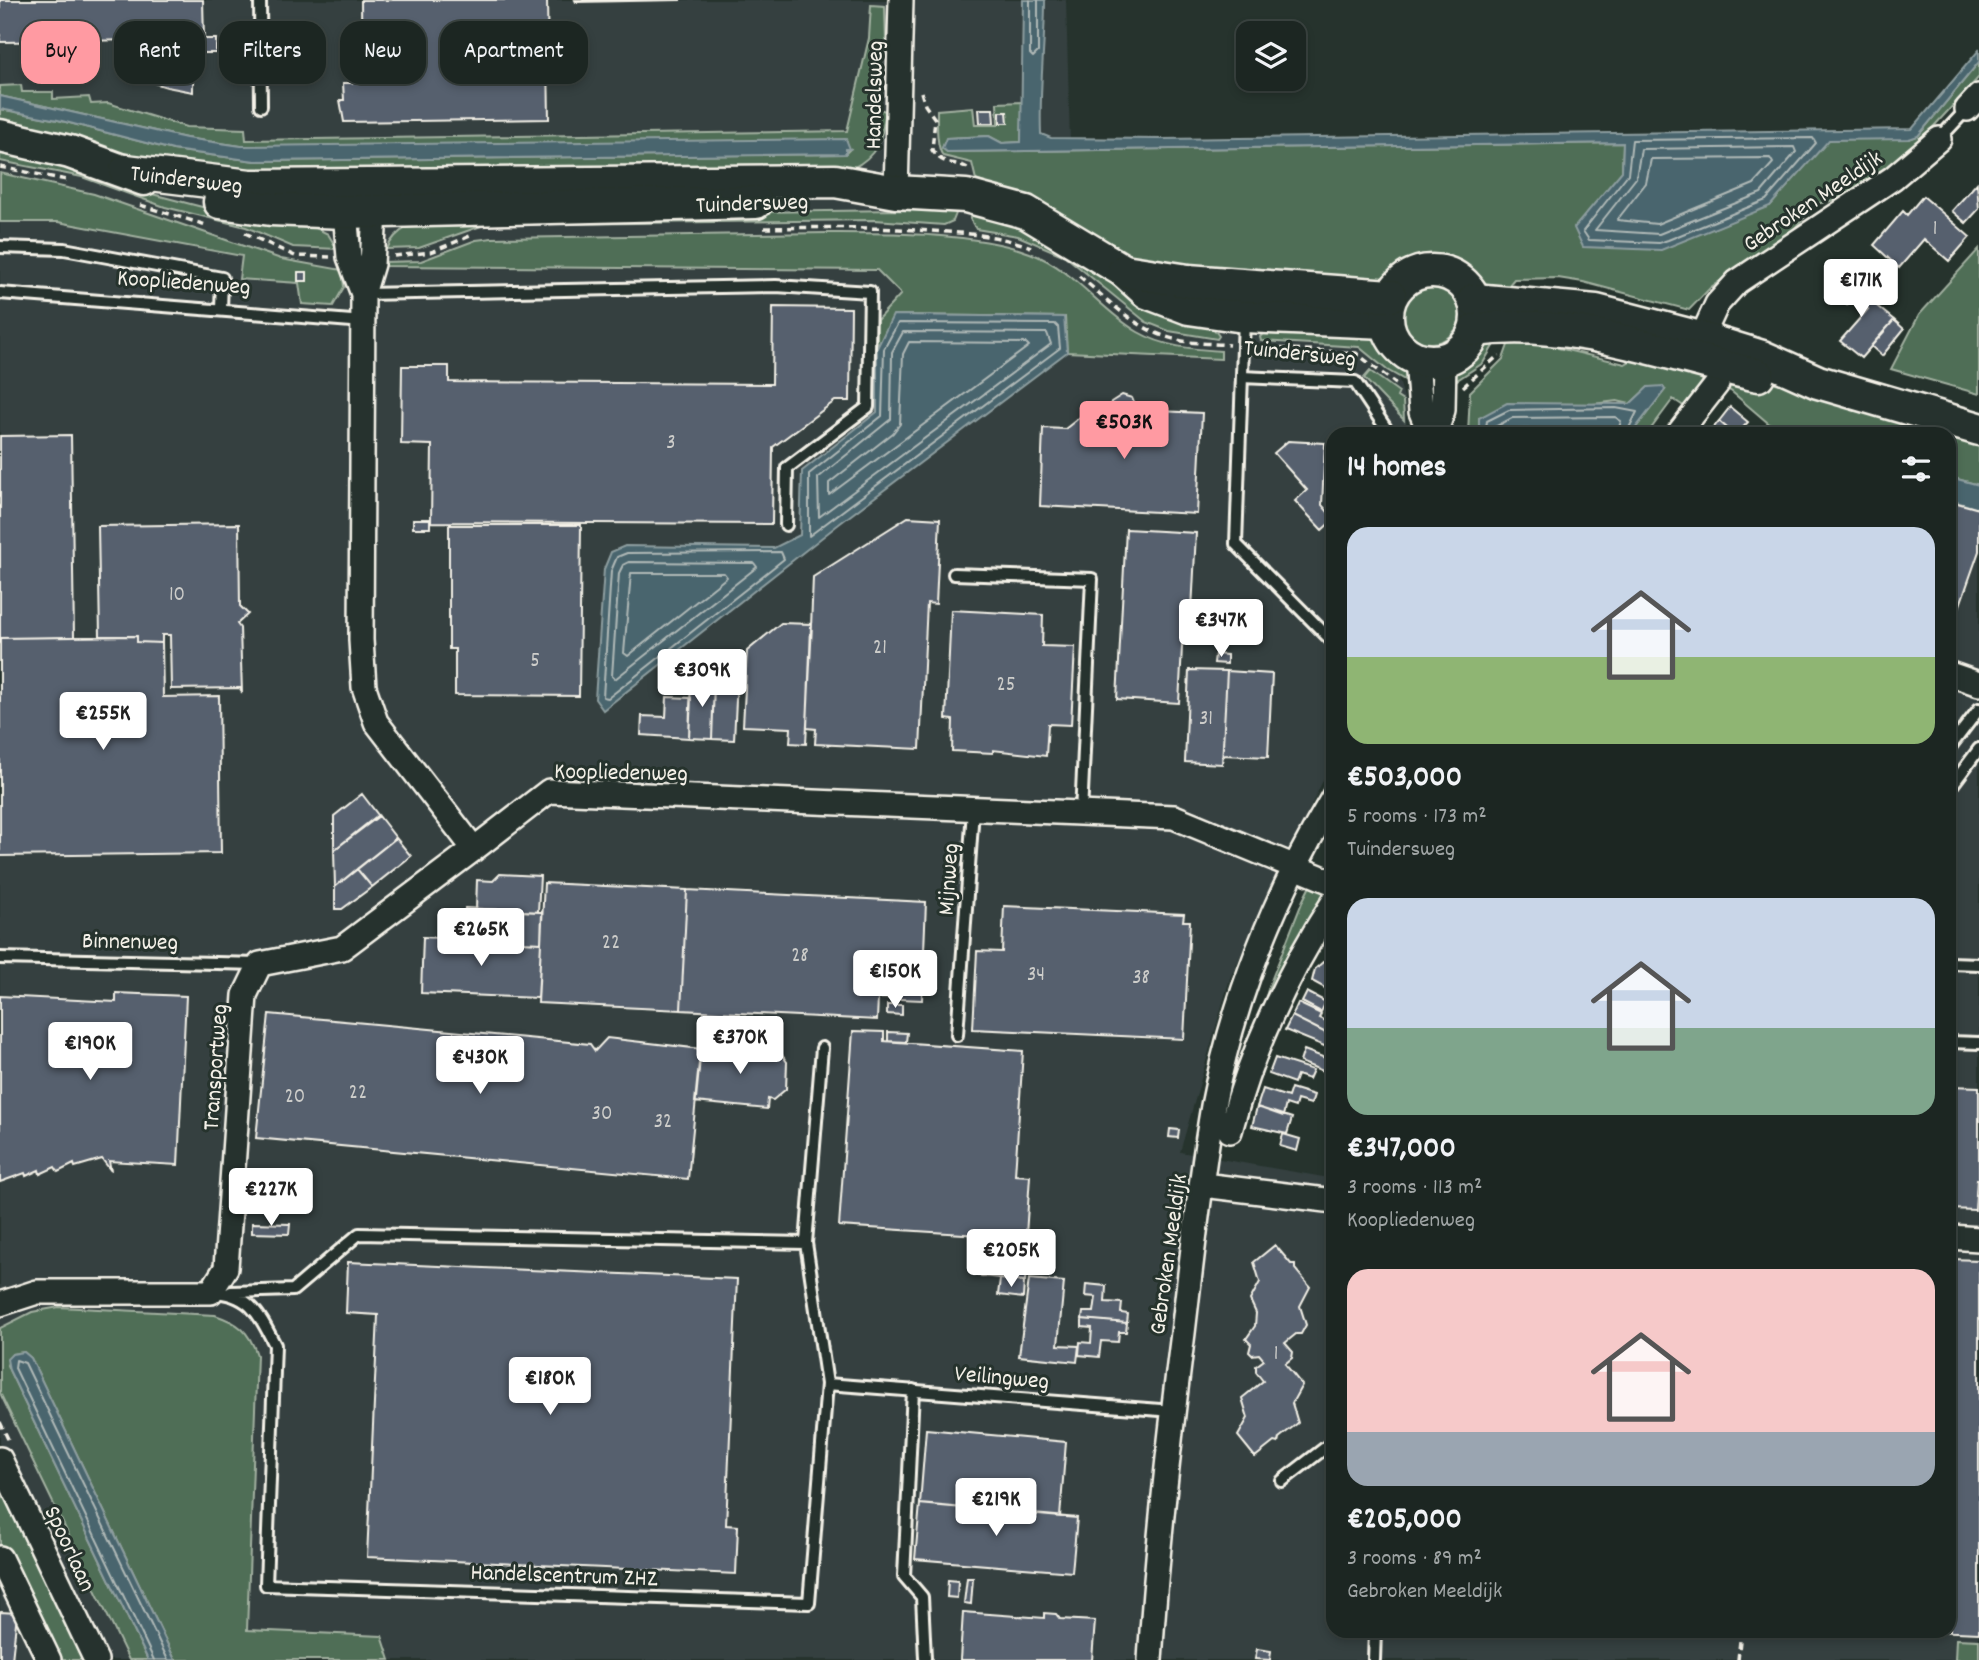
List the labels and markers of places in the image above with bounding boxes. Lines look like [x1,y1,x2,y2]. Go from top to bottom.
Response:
pin: €171K [1812,260,1910,319]
pin: €503K [1075,402,1173,461]
pin: €347K [1172,600,1270,659]
pin: €309K [653,650,751,709]
pin: €255K [54,692,152,752]
pin: €265K [432,908,530,968]
pin: €150K [846,950,944,1010]
pin: €370K [691,1016,789,1076]
pin: €190K [41,1023,139,1082]
pin: €430K [431,1036,529,1096]
pin: €227K [222,1168,320,1228]
pin: €205K [962,1230,1060,1289]
pin: €180K [501,1358,599,1417]
pin: €219K [947,1478,1045,1538]

